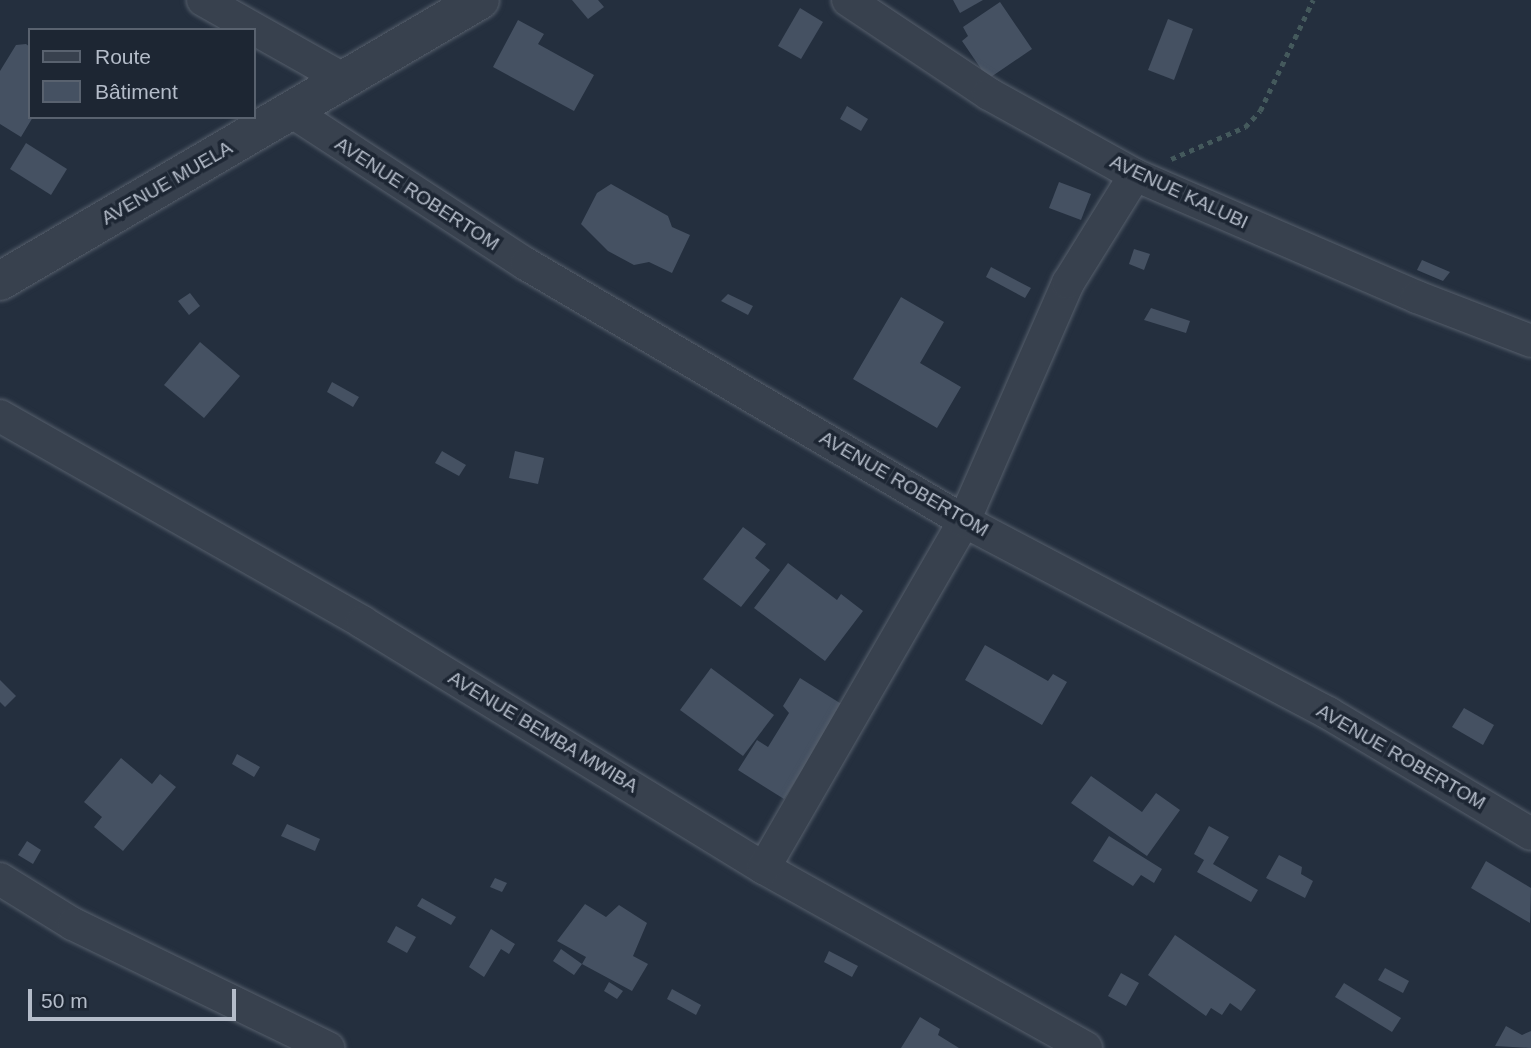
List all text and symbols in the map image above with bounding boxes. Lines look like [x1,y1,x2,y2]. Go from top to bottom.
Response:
legend [28,28,256,119]
text: Route [95,45,151,68]
text: Bâtiment [95,80,178,103]
street label: AVENUE ROBERTOM [331,132,503,256]
street label: AVENUE MUELA [97,136,237,230]
street label: AVENUE KALUBI [1106,150,1252,234]
street label: AVENUE ROBERTOM [816,426,992,542]
street label: AVENUE BEMBA MWIBA [444,666,642,798]
street label: AVENUE ROBERTOM [1313,699,1489,815]
scale bar [32,974,240,1018]
text: 50 m [41,989,88,1012]

